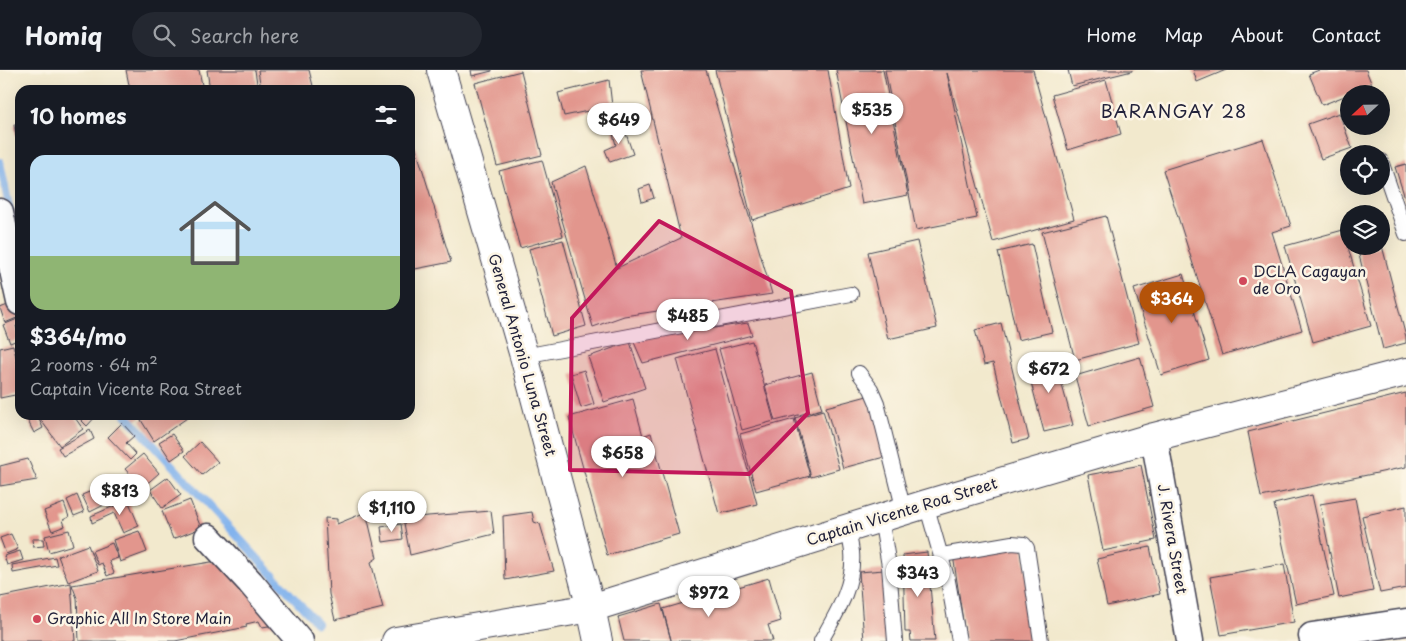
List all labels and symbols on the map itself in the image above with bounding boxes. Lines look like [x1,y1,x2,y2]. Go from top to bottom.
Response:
north arrow [1340,85,1390,135]
pin: $535 [842,92,902,135]
district label: BARANGAY 28 [1101,97,1247,124]
pin: $649 [589,102,649,145]
street label: General Antonio Luna Street [483,251,563,459]
place label: DCLA Cagayan de Oro [1253,259,1366,299]
marker: DCLA Cagayan de Oro [1237,275,1249,287]
pin: $364 [1142,282,1202,324]
pin: $485 [658,298,718,341]
pin: $672 [1019,352,1079,394]
pin: $658 [593,436,653,478]
street label: Captain Vicente Roa Street [803,471,1000,551]
pin: $813 [90,474,150,516]
street label: J. Rivera Street [1152,482,1194,596]
pin: $1,110 [351,490,433,533]
pin: $343 [888,556,948,598]
pin: $972 [679,576,739,618]
place label: Graphic All In Store Main [47,606,232,629]
marker: Graphic All In Store Main [31,613,43,625]

